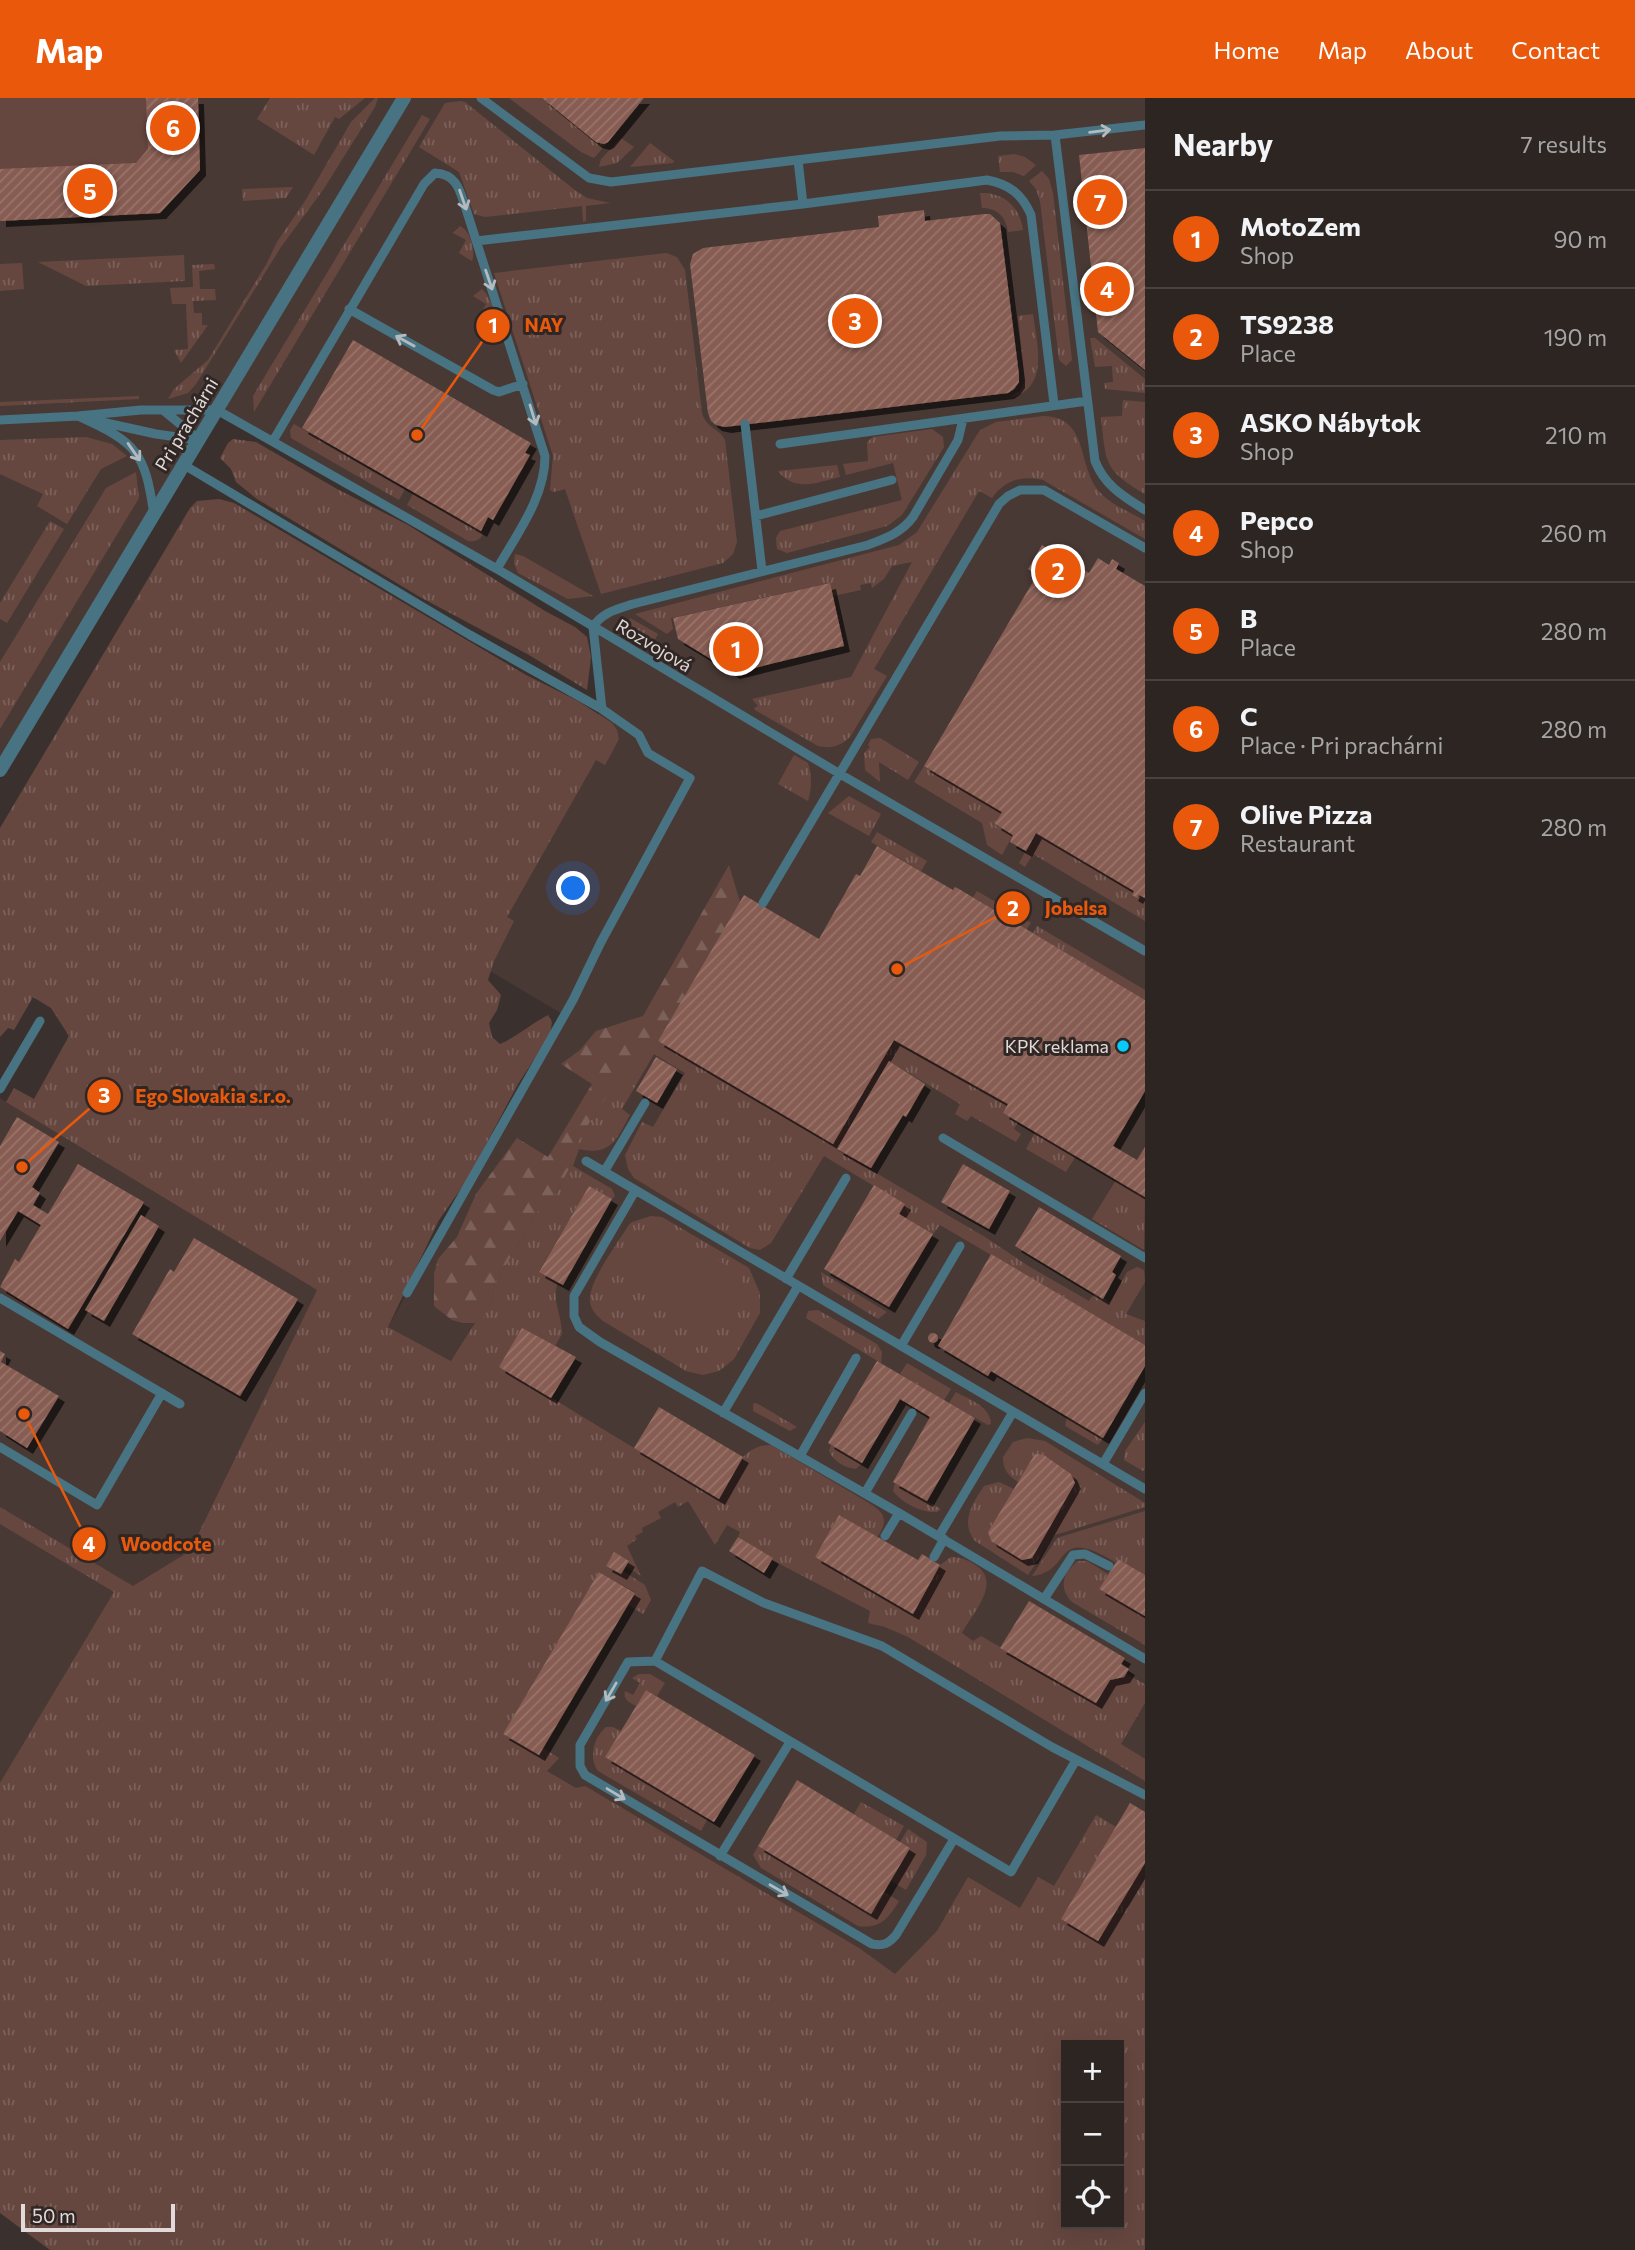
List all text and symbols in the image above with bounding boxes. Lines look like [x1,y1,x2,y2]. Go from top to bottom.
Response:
text: Map [35,29,103,70]
text: Home [1214,35,1280,64]
text: Map [1318,35,1367,64]
text: About [1405,35,1473,64]
text: Contact [1511,35,1600,64]
pin: 6 [150,102,196,154]
one-way arrow [1088,124,1111,137]
text: Nearby [1173,125,1273,162]
text: 7 results [1520,130,1607,158]
pin: 5 [67,165,113,217]
pin: 7 [1077,176,1123,228]
one-way arrow [458,188,470,210]
text: MotoZem [1240,210,1361,241]
text: 1 [1191,225,1201,253]
text: 90 m [1554,225,1607,253]
text: Shop [1240,241,1294,269]
pin: 4 [1084,263,1130,315]
one-way arrow [484,269,496,291]
pin: 3 [832,295,878,347]
callout: NAY [476,306,578,346]
text: TS9238 [1240,308,1334,339]
text: 1 [488,312,498,337]
text: NAY [525,313,564,336]
text: 2 [1189,323,1203,351]
text: 190 m [1544,323,1607,351]
one-way arrow [395,334,416,347]
text: Place [1240,339,1296,367]
street label: Pri prachárni [150,374,222,474]
one-way arrow [527,404,540,426]
text: ASKO Nábytok [1240,406,1421,437]
text: 3 [1189,421,1203,449]
text: 210 m [1545,421,1607,449]
text: Shop [1240,437,1294,465]
one-way arrow [127,442,141,461]
text: Pepco [1240,504,1314,535]
text: 4 [1189,519,1203,547]
text: 260 m [1541,519,1607,547]
text: Shop [1240,535,1294,563]
pin: 2 [1035,545,1081,597]
text: B [1240,602,1257,633]
street label: Rozvojová [612,614,696,676]
text: 5 [1189,617,1203,645]
text: 280 m [1541,617,1607,645]
pin: 1 [713,623,759,675]
text: Place [1240,633,1296,661]
text: C [1240,700,1258,731]
text: 6 [1189,715,1203,743]
text: 280 m [1541,715,1607,743]
text: Place · Pri prachárni [1240,731,1443,759]
text: Olive Pizza [1240,798,1372,829]
text: 7 [1190,813,1202,841]
text: 280 m [1541,813,1607,841]
text: Restaurant [1240,829,1355,857]
your location [556,871,590,905]
callout: Jobelsa [995,888,1121,928]
text: 2 [1007,895,1019,920]
text: Jobelsa [1045,896,1107,919]
place label: KPK reklama [1005,1035,1109,1057]
marker: KPK reklama [1115,1038,1131,1054]
callout: Ego Slovakia s.r.o. [86,1076,305,1116]
text: 3 [98,1082,110,1107]
text: Ego Slovakia s.r.o. [135,1084,291,1107]
callout: Woodcote [71,1524,225,1564]
text: 4 [83,1531,96,1556]
text: Woodcote [121,1532,211,1555]
one-way arrow [604,1681,618,1701]
one-way arrow [606,1787,626,1801]
one-way arrow [769,1883,789,1897]
map controls [1061,2040,1124,2229]
button: + [1061,2040,1124,2103]
button: − [1061,2103,1124,2166]
button: locate [1061,2166,1124,2229]
scale bar [21,2201,175,2233]
text: 50 m [32,2204,76,2227]

